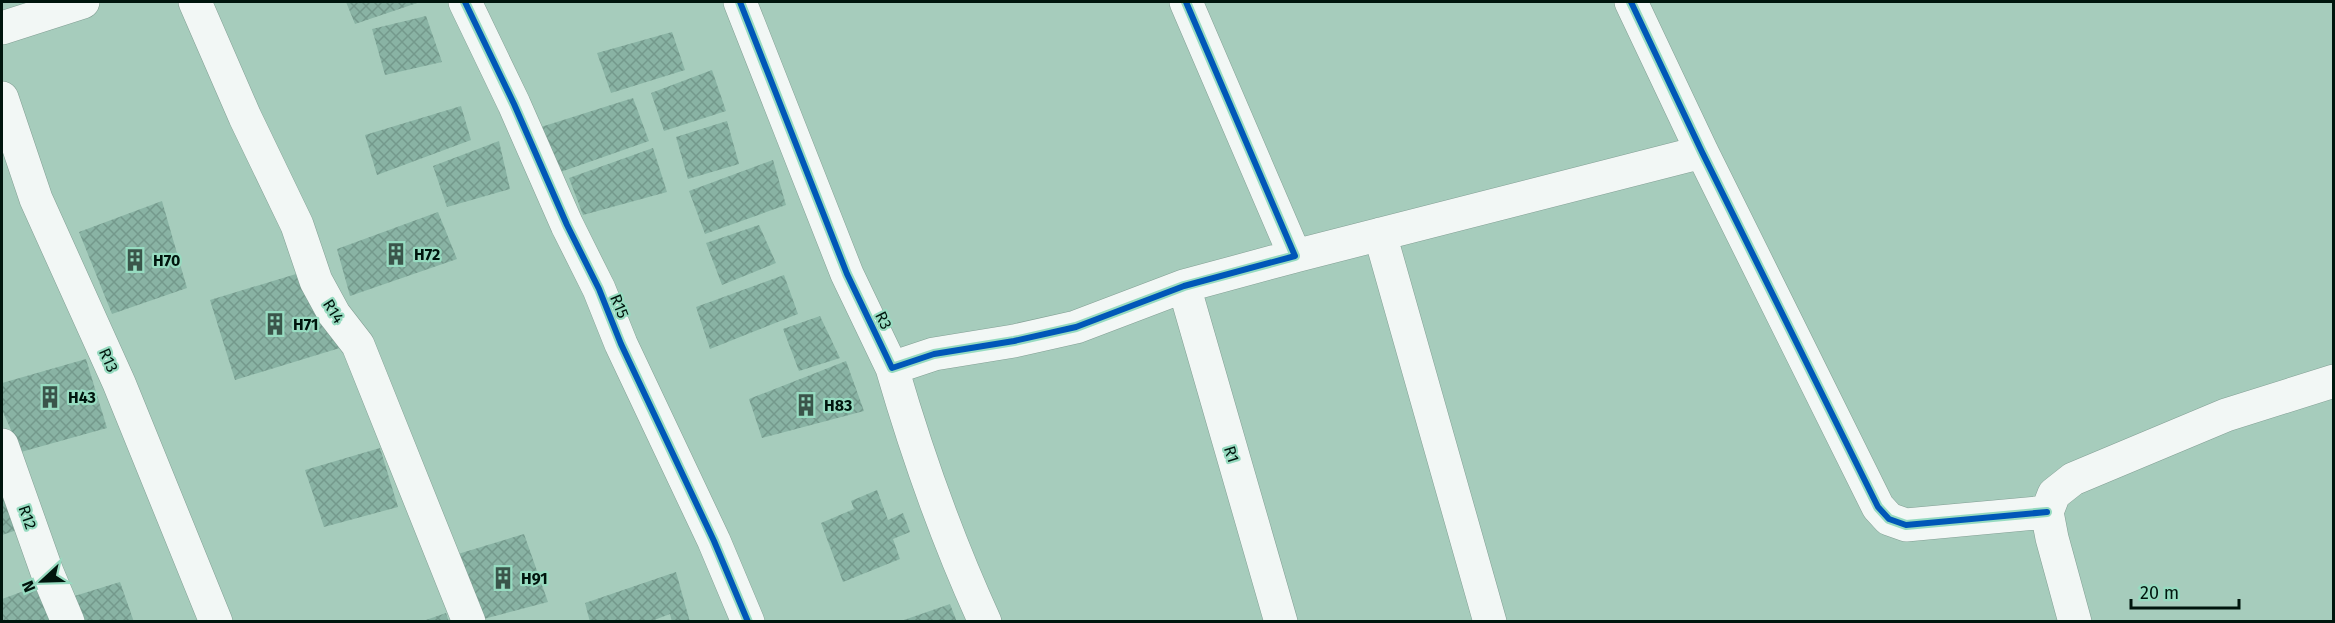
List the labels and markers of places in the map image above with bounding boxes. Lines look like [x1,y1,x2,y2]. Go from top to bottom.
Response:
building icon: H72 [383,241,409,267]
place label: H72 [414,245,440,264]
building icon: H70 [122,247,148,273]
place label: H70 [153,251,180,270]
building icon: H71 [262,311,288,337]
place label: H71 [293,315,318,334]
building icon: H43 [37,384,63,410]
place label: H43 [68,388,96,407]
building icon: H83 [793,392,819,418]
place label: H83 [824,396,852,415]
building icon: H91 [490,565,516,591]
place label: H91 [521,569,548,588]

